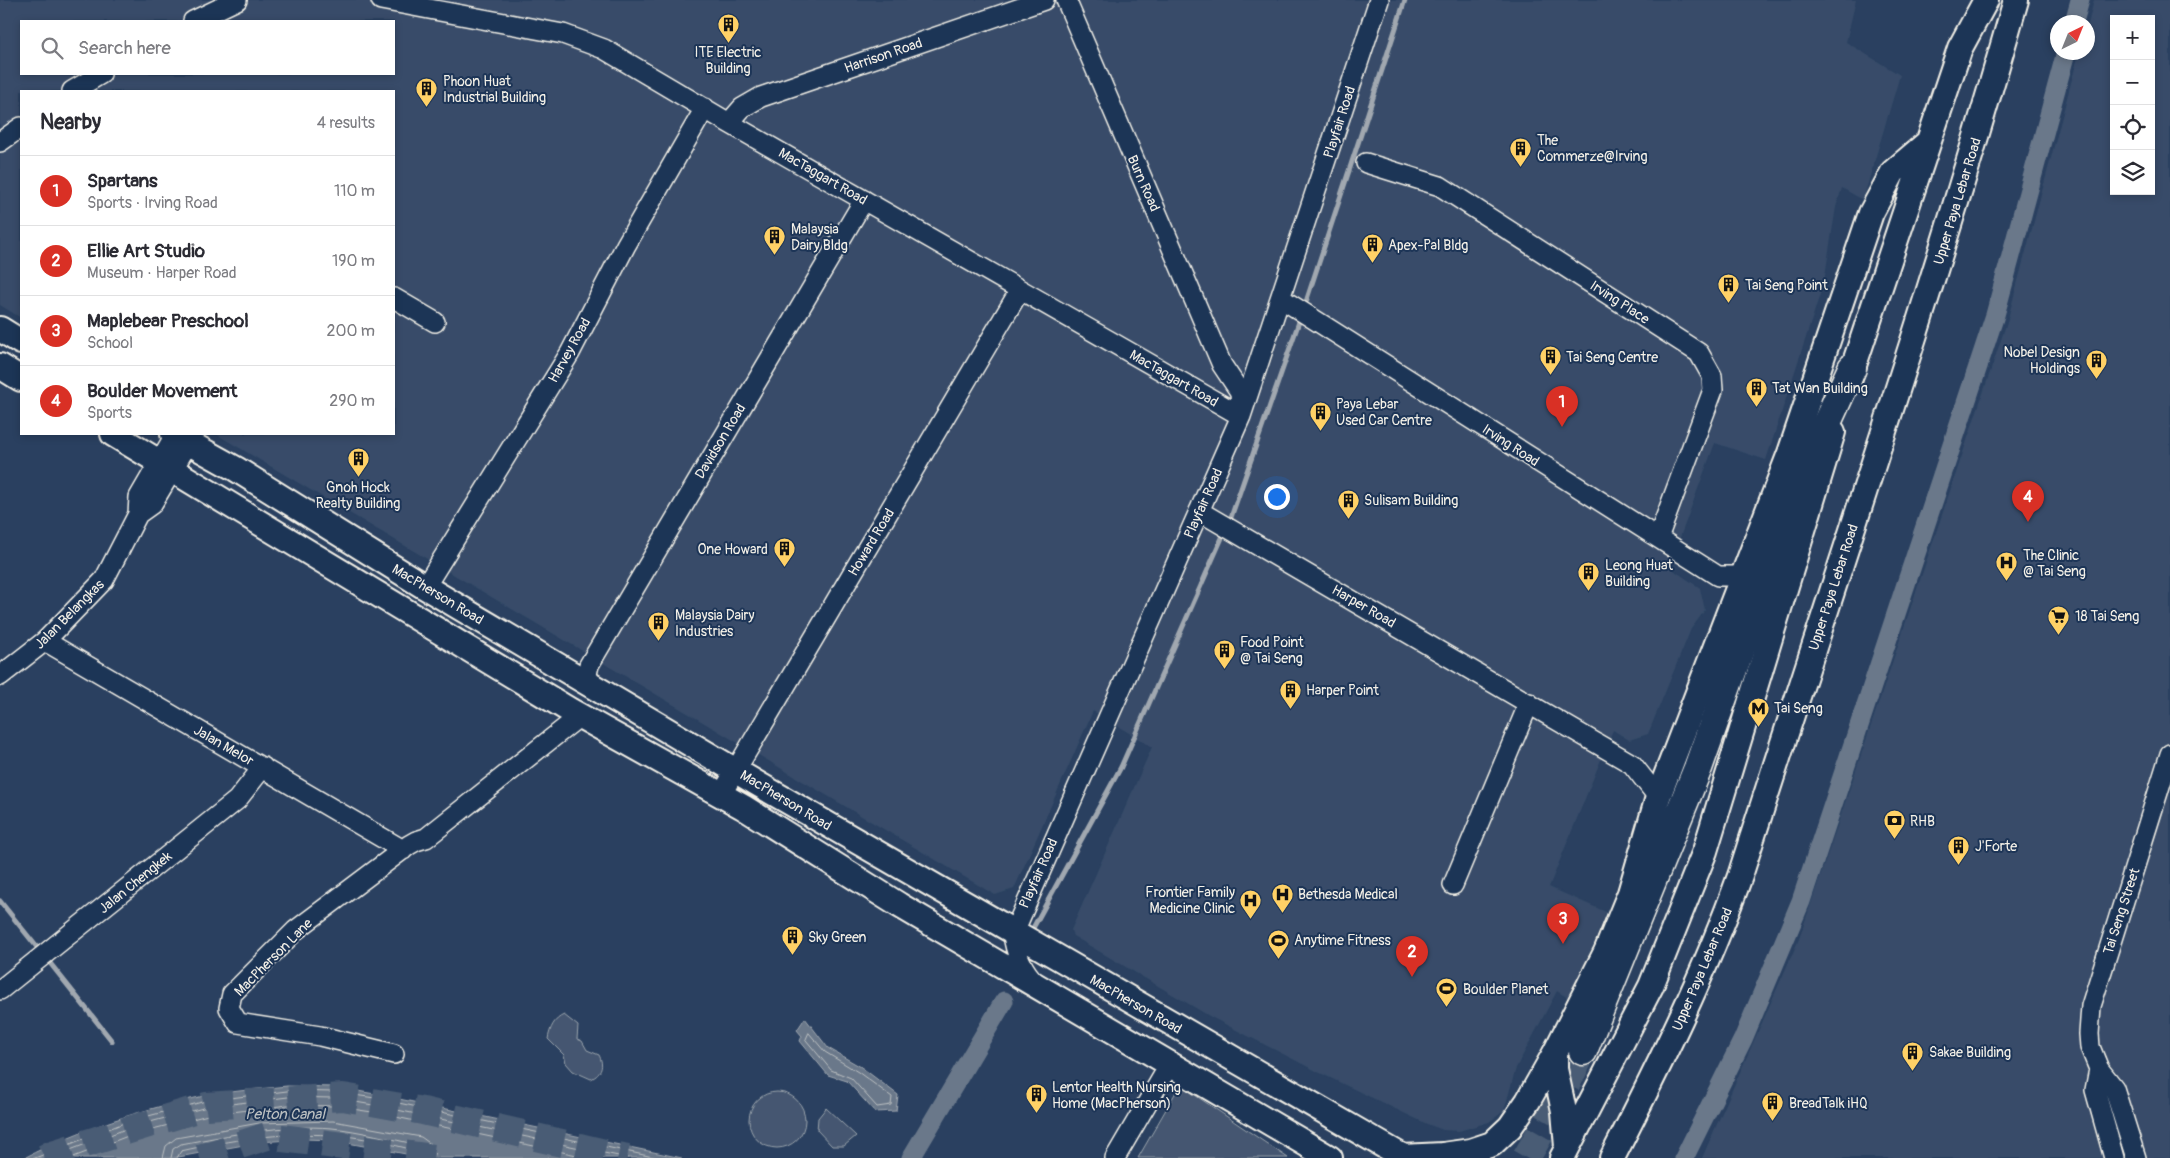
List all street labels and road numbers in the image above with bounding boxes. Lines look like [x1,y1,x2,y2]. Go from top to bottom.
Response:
street label: Harrison Road [842,34,925,77]
street label: Playfair Road [1320,84,1359,160]
street label: Upper Paya Lebar Road [1930,135,1985,267]
street label: MacTaggart Road [775,144,870,209]
street label: Burn Road [1124,152,1164,214]
street label: Irving Place [1587,277,1653,328]
street label: Harvey Road [545,315,594,386]
street label: MacTaggart Road [1126,346,1221,411]
street label: Davidson Road [691,401,750,482]
street label: Irving Road [1479,421,1543,470]
street label: Playfair Road [1180,466,1226,541]
street label: Howard Road [845,505,898,579]
street label: Upper Paya Lebar Road [1805,522,1862,652]
street label: MacPherson Road [389,560,487,628]
street label: Jalan Belangkas [31,575,108,653]
street label: Harper Road [1329,581,1399,632]
street label: Jalan Melor [191,721,257,769]
street label: MacPherson Road [737,766,835,834]
street label: Playfair Road [1015,836,1061,911]
street label: Jalan Chengkek [95,848,175,917]
street label: Tai Seng Street [2100,866,2144,956]
street label: Upper Paya Lebar Road [1669,905,1736,1033]
street label: MacPherson Lane [231,915,316,1000]
street label: MacPherson Road [1087,971,1185,1038]

